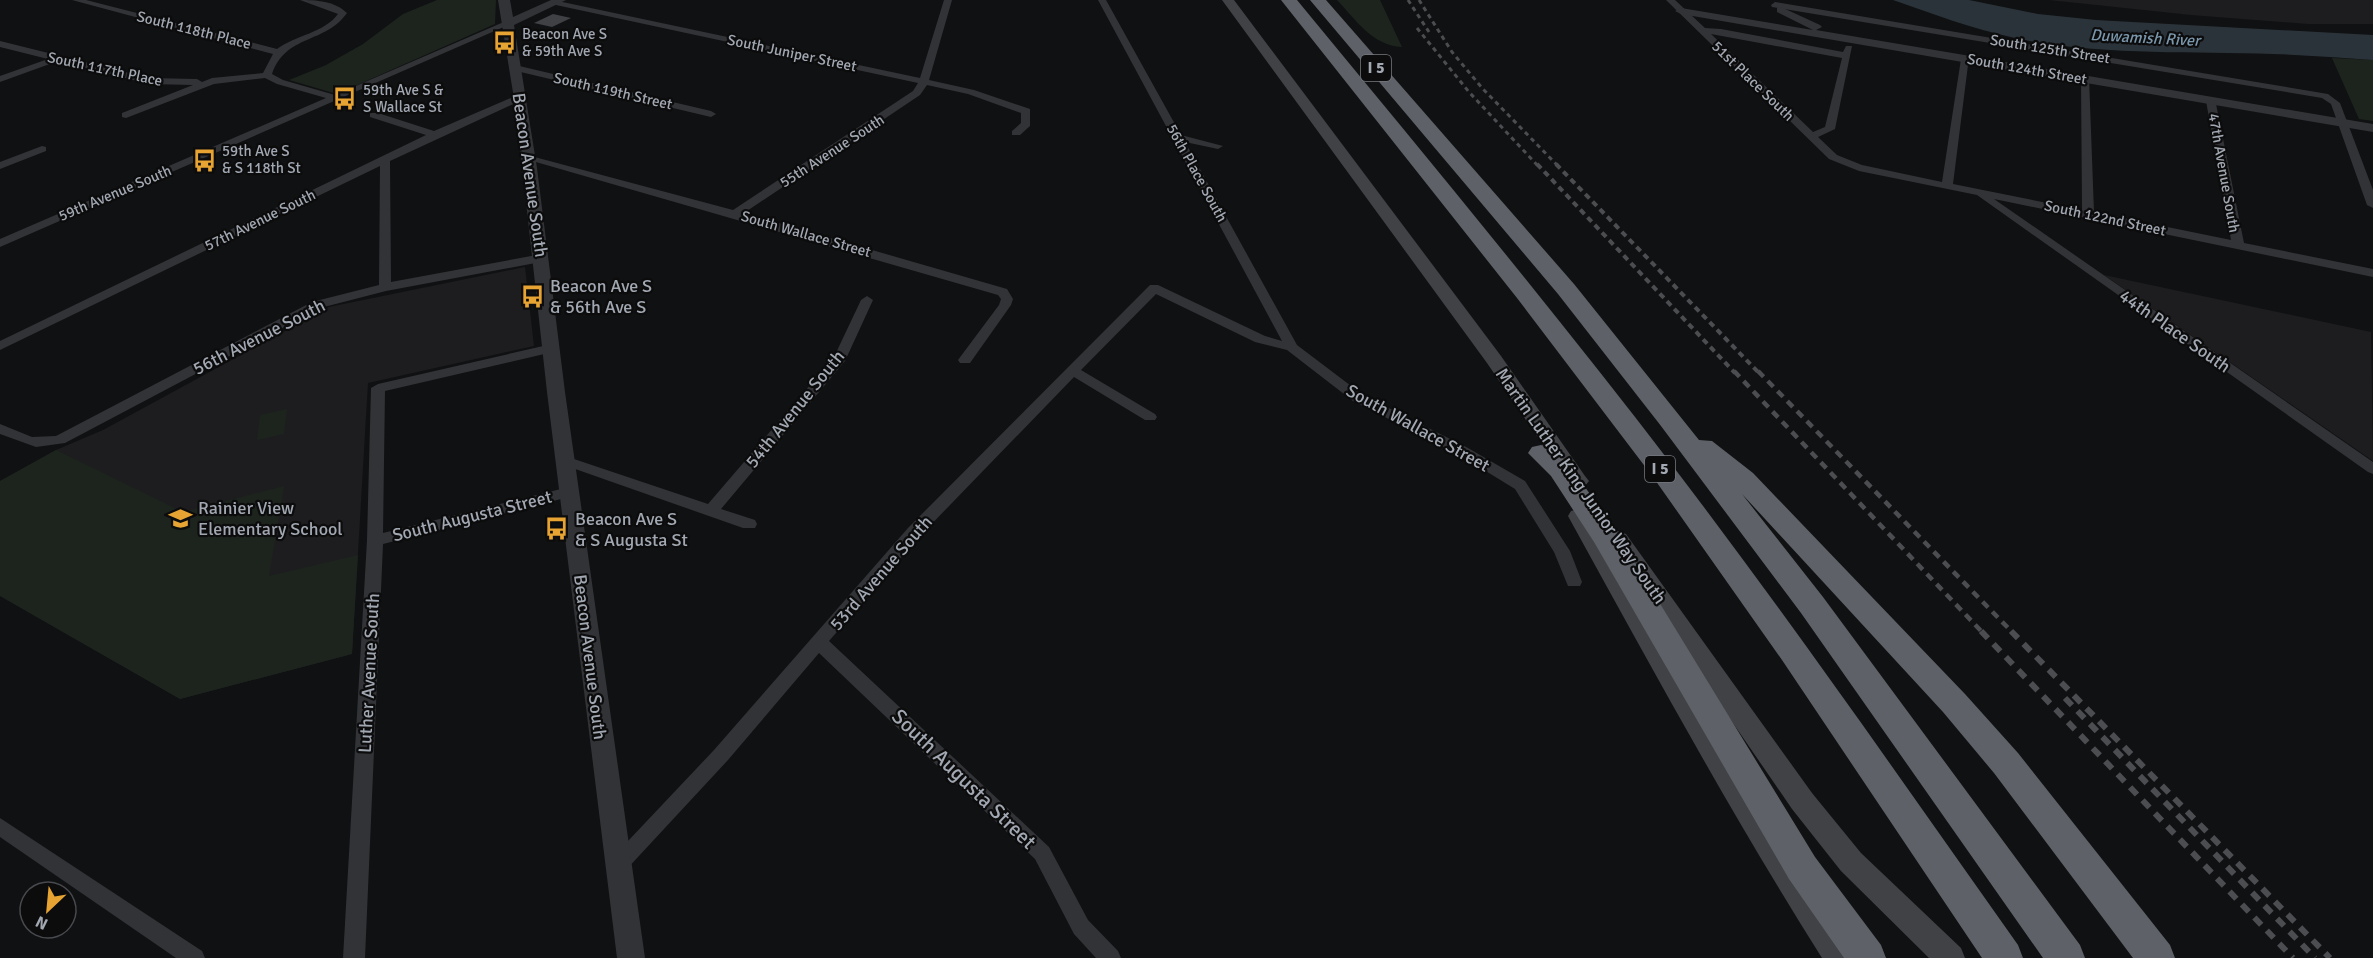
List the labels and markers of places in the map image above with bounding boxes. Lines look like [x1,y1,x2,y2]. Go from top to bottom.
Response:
place label: Beacon Ave S & 59th Ave S [522,25,607,60]
bus stop icon: Beacon Ave S & 59th Ave S [491,30,517,56]
place label: 59th Ave S & S Wallace St [363,81,444,116]
bus stop icon: 59th Ave S & S Wallace St [332,86,358,112]
place label: 59th Ave S & S 118th St [222,142,301,177]
bus stop icon: 59th Ave S & S 118th St [191,147,217,173]
place label: Beacon Ave S & 56th Ave S [550,275,652,318]
bus stop icon: Beacon Ave S & 56th Ave S [519,283,545,309]
place label: Rainier View Elementary School [198,497,343,540]
school or university icon: Rainier View Elementary School [167,505,193,531]
place label: Beacon Ave S & S Augusta St [575,508,688,551]
bus stop icon: Beacon Ave S & S Augusta St [544,516,570,542]

